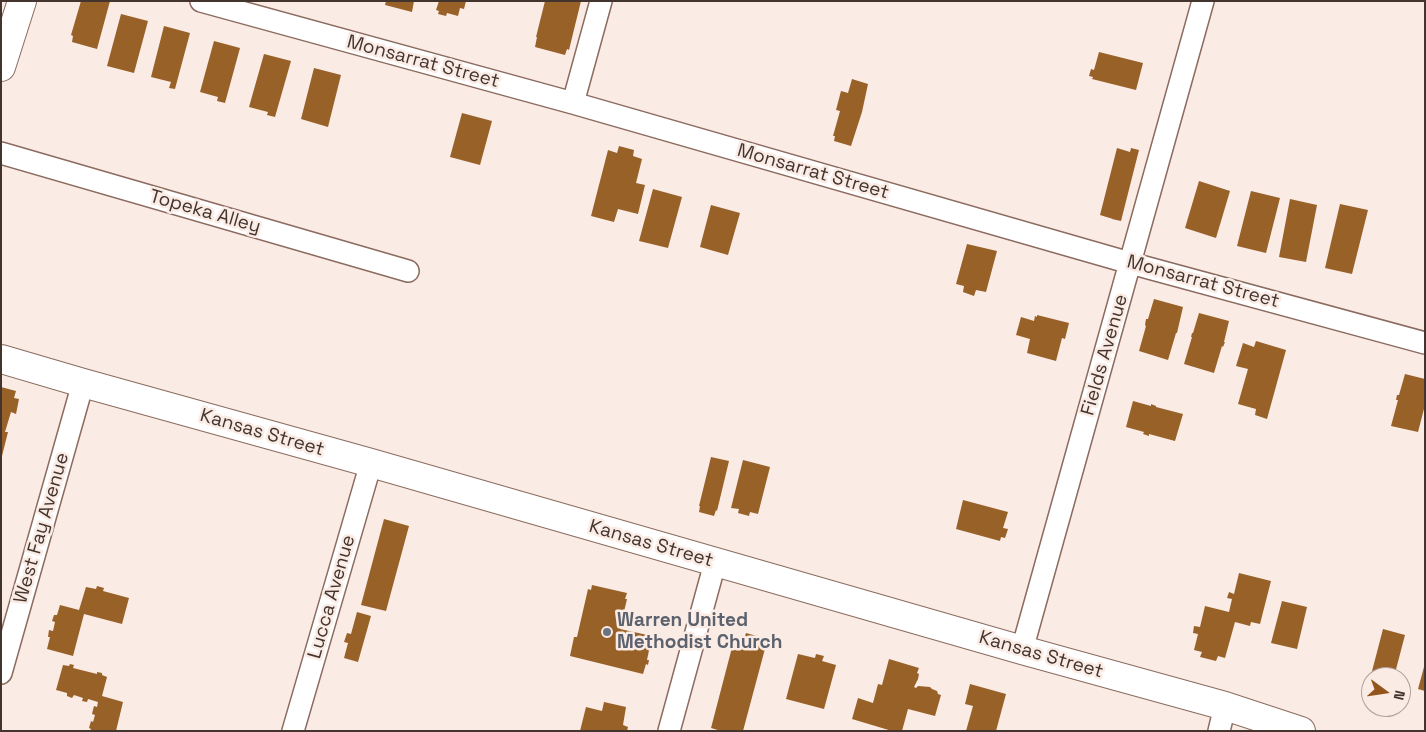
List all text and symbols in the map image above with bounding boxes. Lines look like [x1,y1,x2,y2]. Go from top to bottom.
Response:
street label: Monsarrat Street [344,31,502,93]
street label: Monsarrat Street [735,139,891,205]
street label: Topeka Alley [147,185,263,239]
street label: Monsarrat Street [1124,251,1282,313]
street label: Fields Avenue [1077,292,1133,418]
street label: Kansas Street [197,404,327,462]
street label: West Fay Avenue [10,450,74,606]
street label: Kansas Street [586,515,716,573]
street label: Lucca Avenue [303,533,361,661]
place label: Warren United Methodist Church [617,610,782,654]
marker: Warren United Methodist Church [601,626,613,638]
street label: Kansas Street [976,626,1106,684]
north arrow [1361,667,1411,717]
text: N [1390,689,1409,702]

